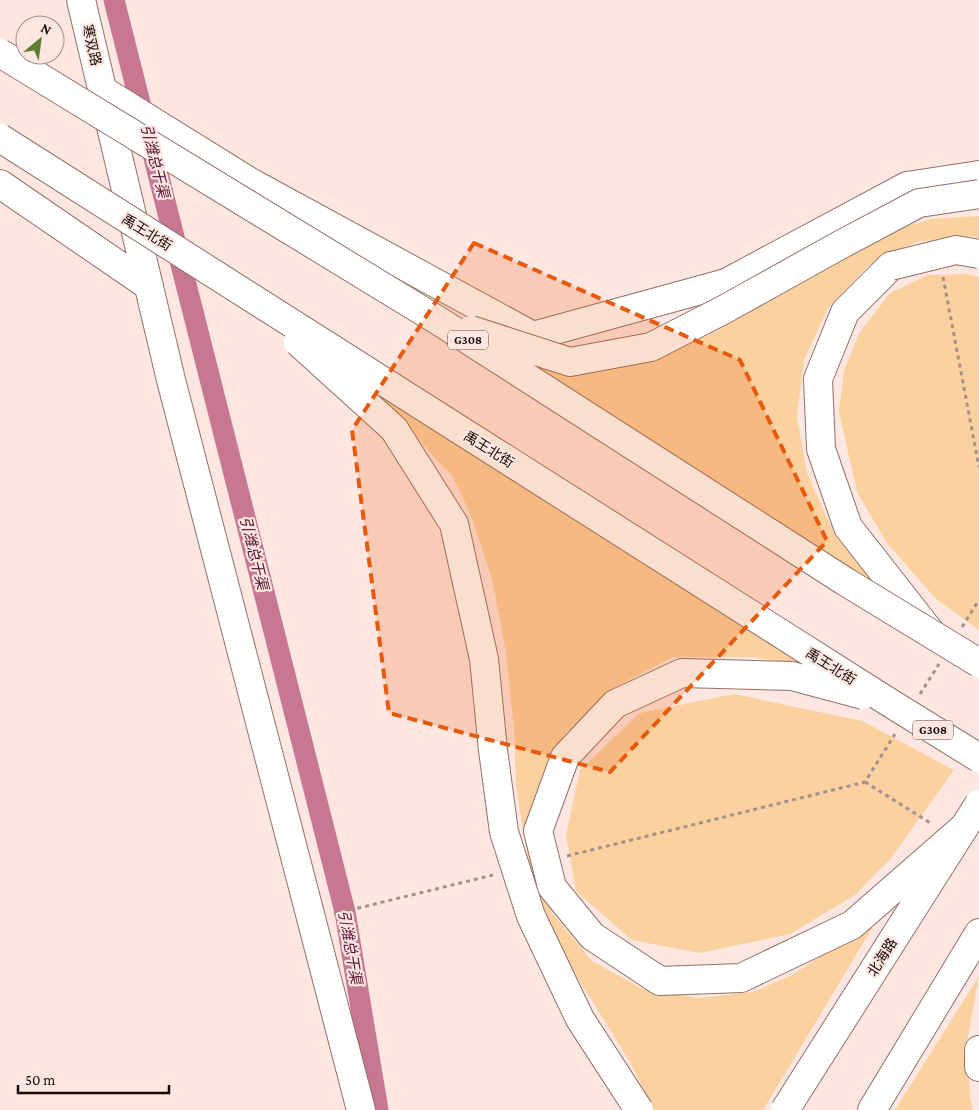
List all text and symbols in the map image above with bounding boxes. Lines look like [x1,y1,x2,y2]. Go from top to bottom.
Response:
north arrow [15,15,65,65]
text: N [38,19,55,38]
street label: 寒双路 [79,23,105,67]
water label: 引潍总干渠 [138,123,172,201]
street label: 禹王北街 [119,210,175,254]
road number: G308 [448,330,488,350]
street label: 禹王北街 [461,427,517,471]
water label: 引潍总干渠 [237,515,271,593]
street label: 禹王北街 [803,644,859,688]
road number: G308 [913,720,953,740]
water label: 引潍总干渠 [336,909,365,987]
street label: 北海路 [864,935,900,979]
scale bar [18,1062,169,1094]
text: 50 m [25,1072,55,1088]

